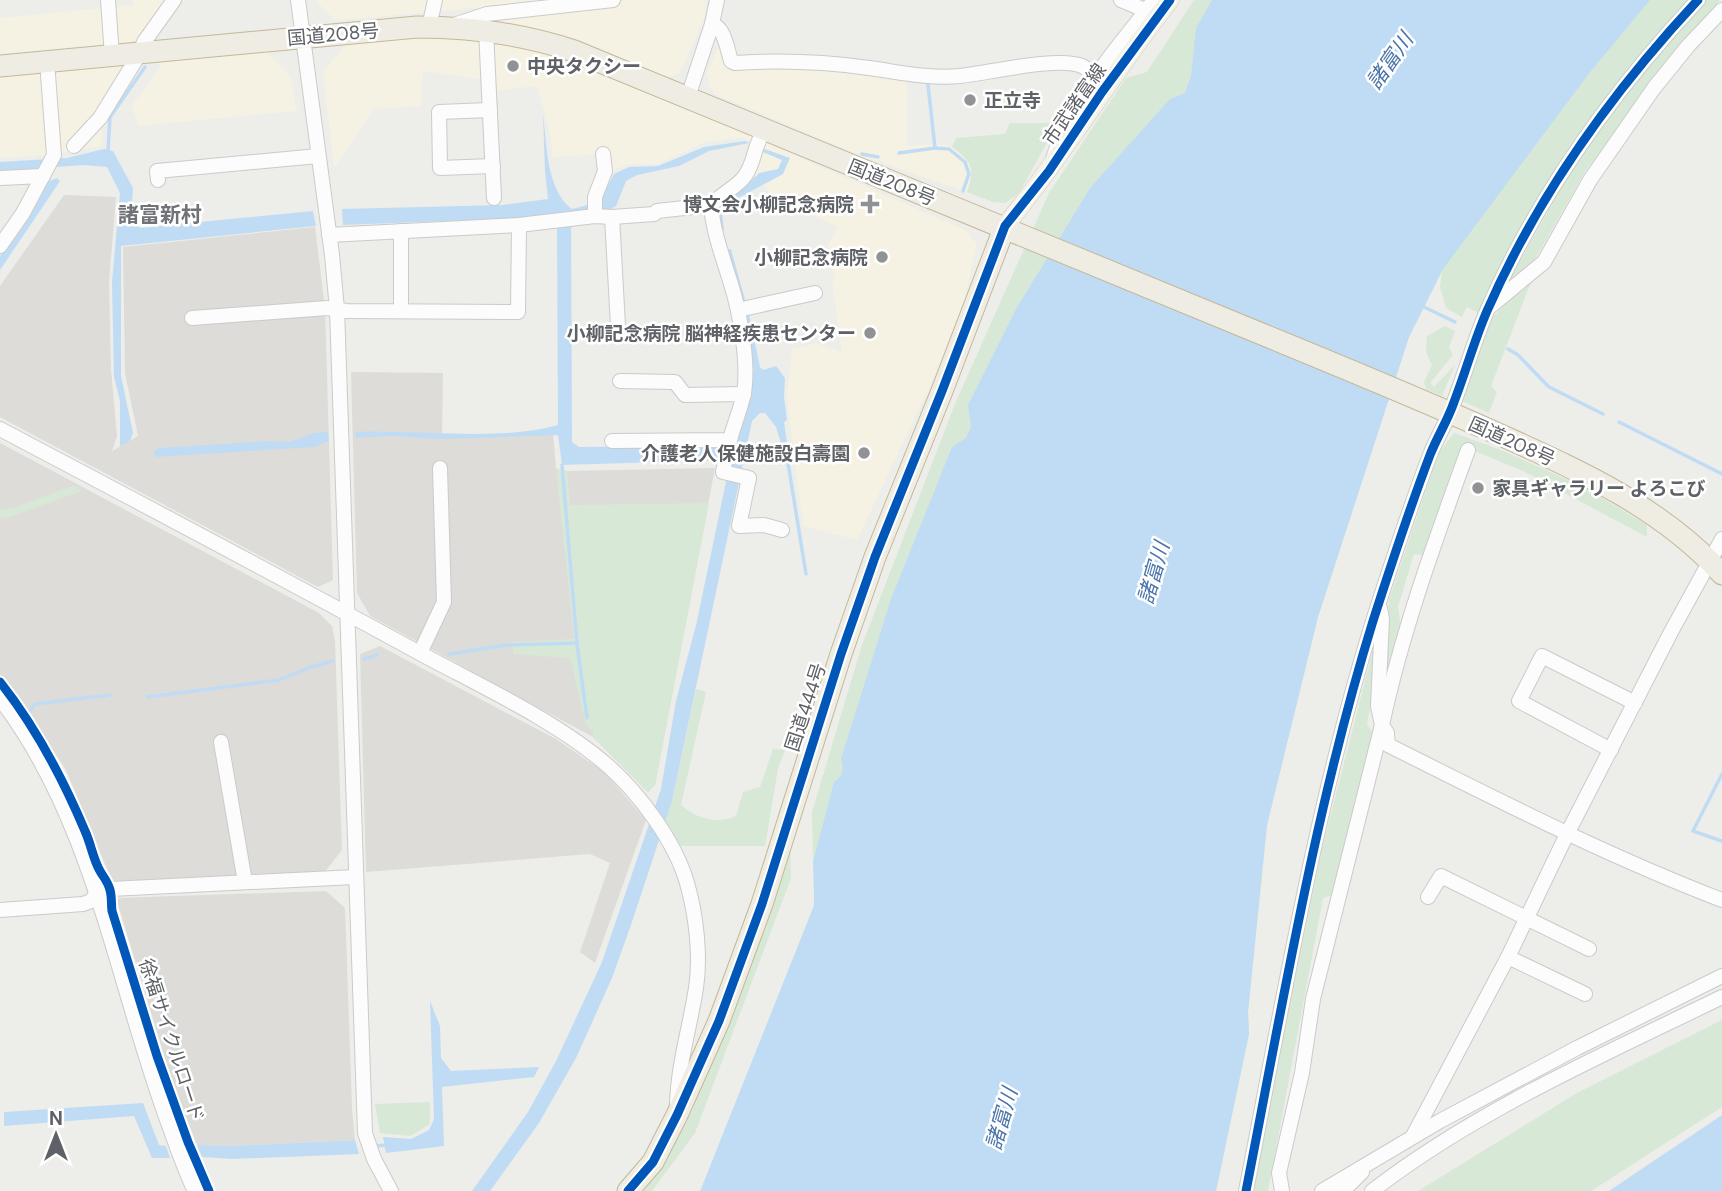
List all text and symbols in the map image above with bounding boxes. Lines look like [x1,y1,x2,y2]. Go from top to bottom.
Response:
street label: 国道208号 [286,18,380,51]
water label: 諸富川 [1360,26,1421,95]
place label: 中央タクシー [527,54,641,79]
marker: 中央タクシー [505,58,521,74]
street label: 市武諸富線 [1037,58,1112,150]
place label: 正立寺 [984,88,1041,113]
marker: 正立寺 [962,92,978,108]
street label: 国道208号 [844,154,939,211]
place label: 博文会小柳記念病院 [683,192,854,217]
marker: 博文会小柳記念病院 [860,194,880,214]
district label: 諸富新村 [118,201,202,229]
place label: 小柳記念病院 [754,245,868,270]
marker: 小柳記念病院 [874,249,890,265]
place label: 小柳記念病院 脳神経疾患センター [567,321,856,346]
marker: 小柳記念病院 脳神経疾患センター [862,325,878,341]
street label: 国道208号 [1465,411,1559,472]
place label: 介護老人保健施設白壽園 [641,441,850,466]
marker: 介護老人保健施設白壽園 [856,445,872,461]
place label: 家具ギャラリー よろこび [1492,476,1705,501]
marker: 家具ギャラリー よろこび [1470,480,1486,496]
water label: 諸富川 [1132,537,1177,607]
street label: 国道444号 [779,660,832,755]
street label: 徐福サイクルロード [133,955,210,1125]
water label: 諸富川 [980,1083,1025,1153]
north arrow [21,1100,91,1170]
text: N [49,1106,63,1131]

